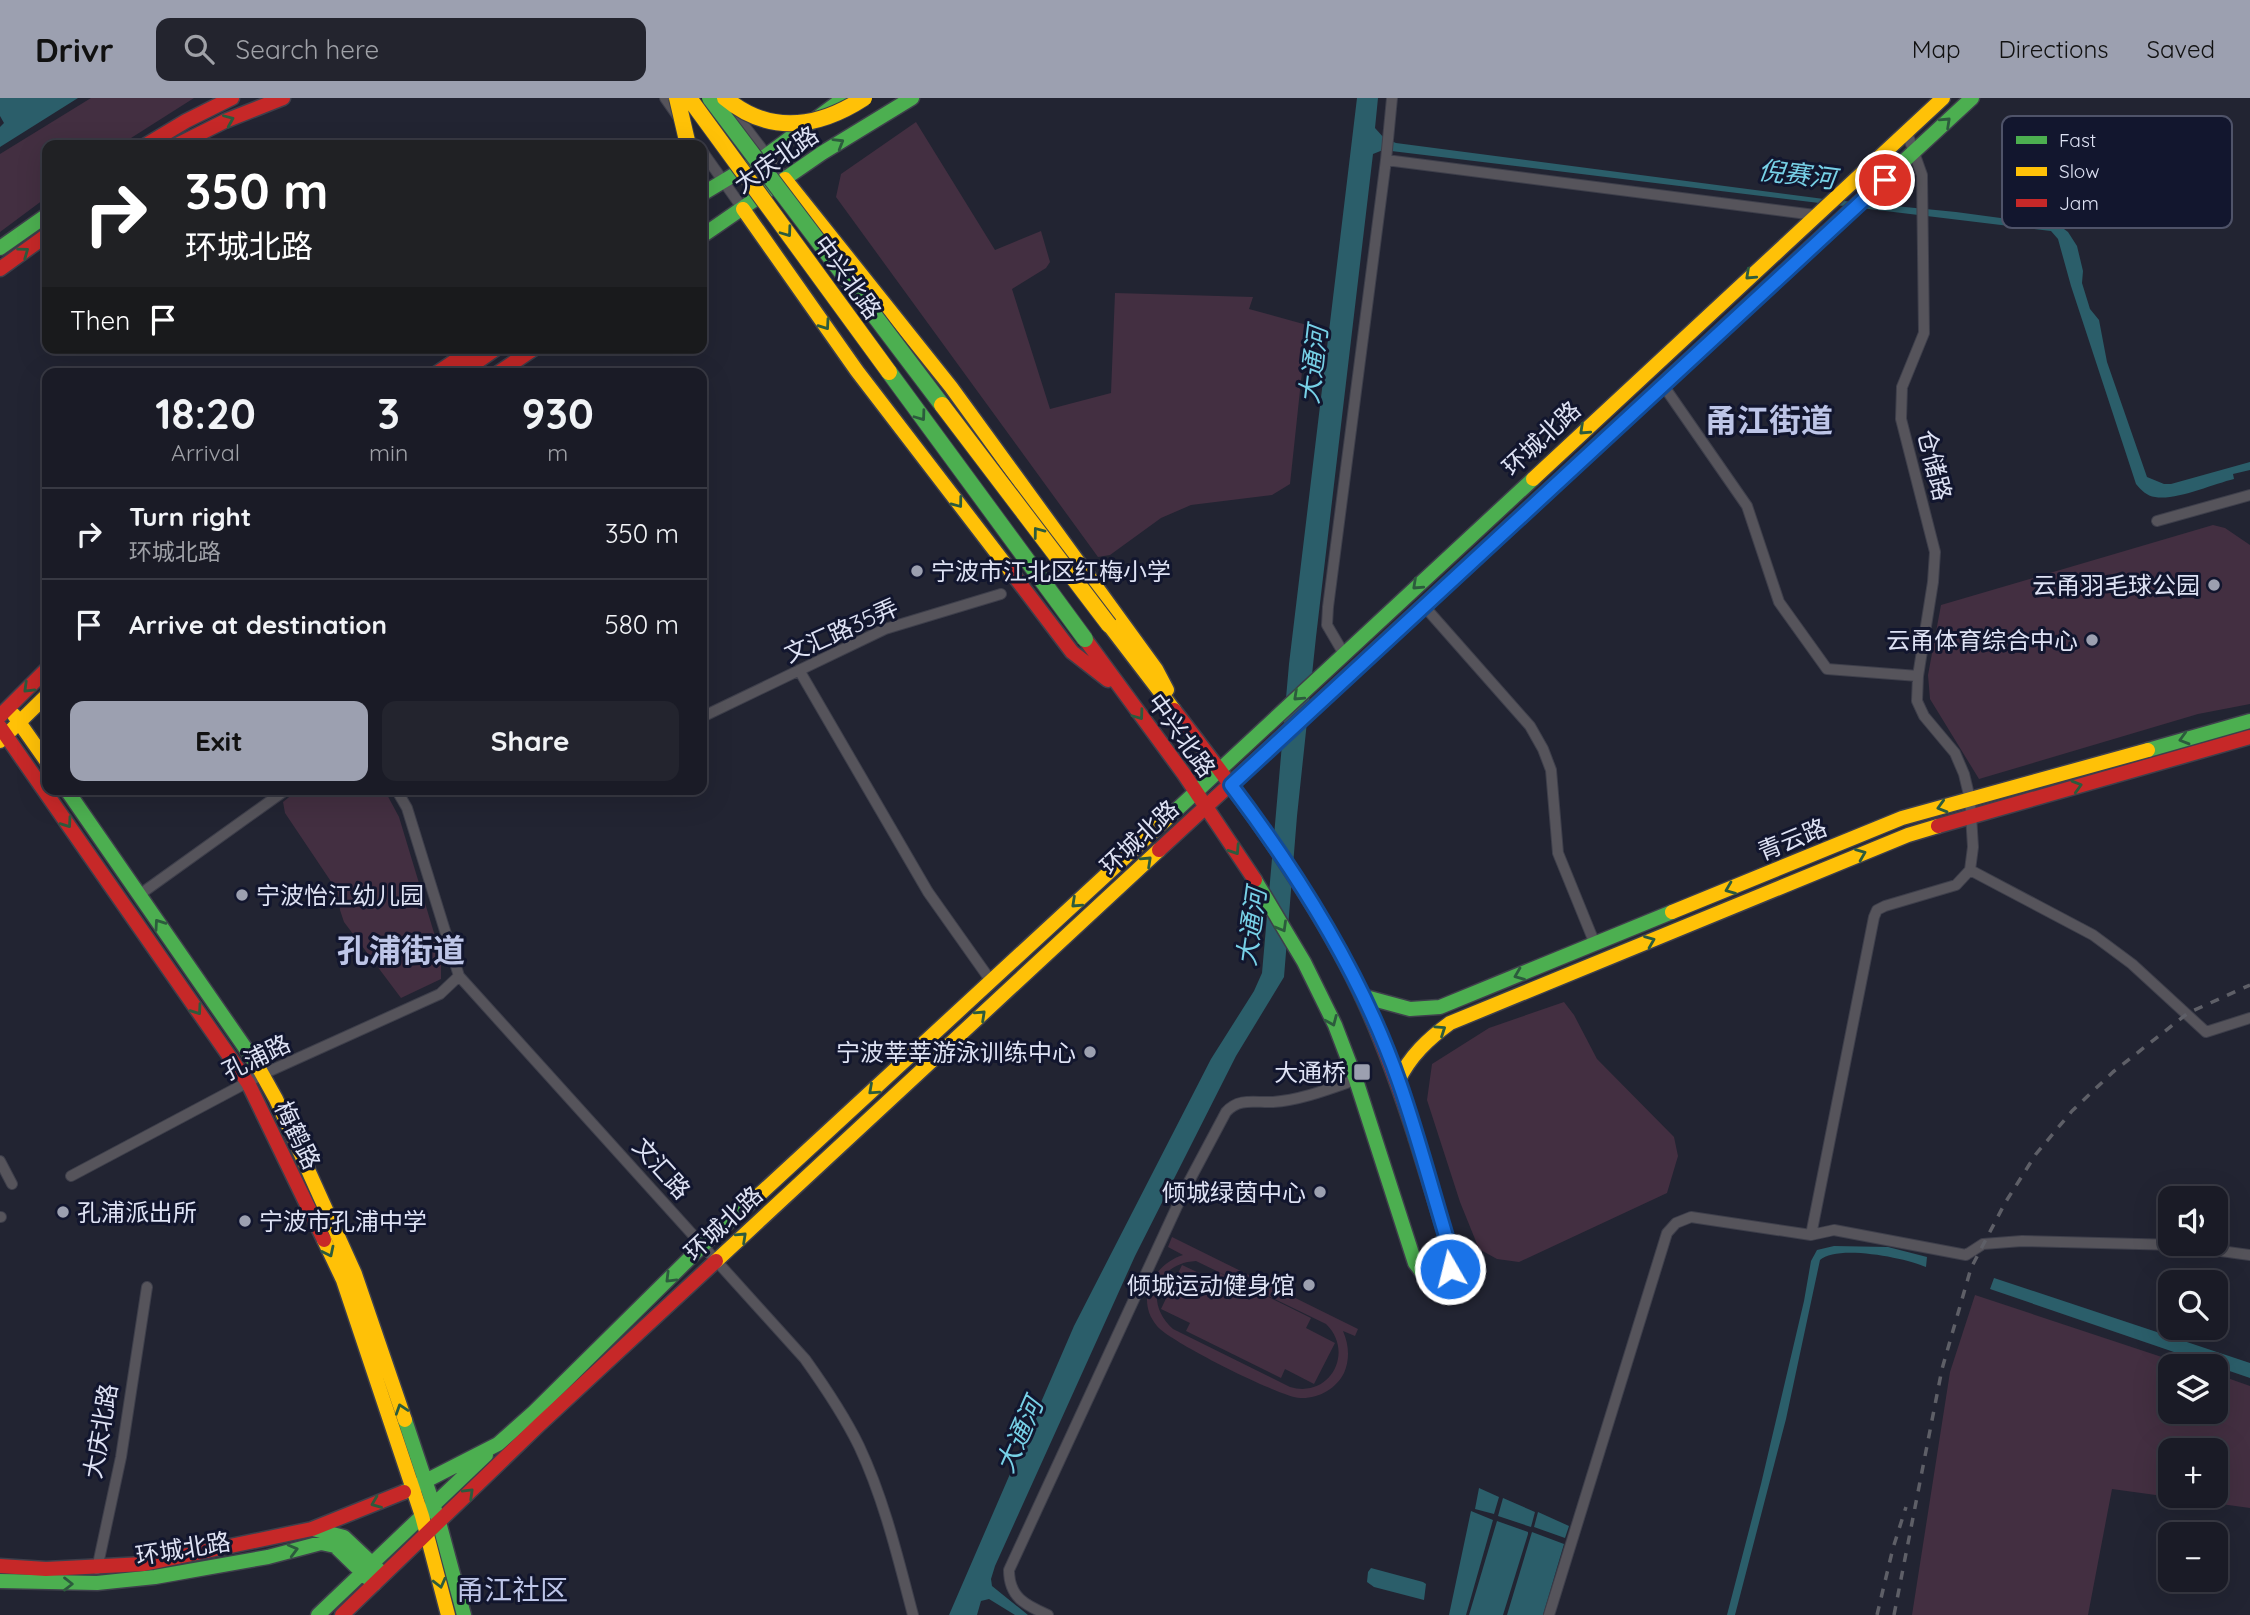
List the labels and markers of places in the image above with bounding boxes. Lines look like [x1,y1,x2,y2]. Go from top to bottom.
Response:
pin [1855,150,1915,210]
place label: 宁波市江北区红梅小学 [931,556,1171,586]
marker: 宁波市江北区红梅小学 [909,563,925,579]
place label: 云甬羽毛球公园 [2032,570,2200,600]
marker: 云甬羽毛球公园 [2206,577,2222,593]
place label: 云甬体育综合中心 [1886,625,2078,655]
marker: 云甬体育综合中心 [2084,632,2100,648]
place label: 宁波怡江幼儿园 [256,880,424,910]
marker: 宁波怡江幼儿园 [234,887,250,903]
place label: 宁波莘莘游泳训练中心 [836,1037,1076,1067]
marker: 宁波莘莘游泳训练中心 [1082,1044,1098,1060]
place label: 大通桥 [1274,1057,1346,1087]
marker: 大通桥 [1352,1062,1372,1082]
place label: 倾城绿茵中心 [1162,1177,1306,1207]
marker: 倾城绿茵中心 [1312,1184,1328,1200]
place label: 孔浦派出所 [77,1197,197,1227]
marker: 孔浦派出所 [55,1204,71,1220]
place label: 宁波市孔浦中学 [259,1206,427,1236]
marker: 宁波市孔浦中学 [237,1213,253,1229]
place label: 倾城运动健身馆 [1127,1270,1295,1300]
marker: 倾城运动健身馆 [1301,1277,1317,1293]

